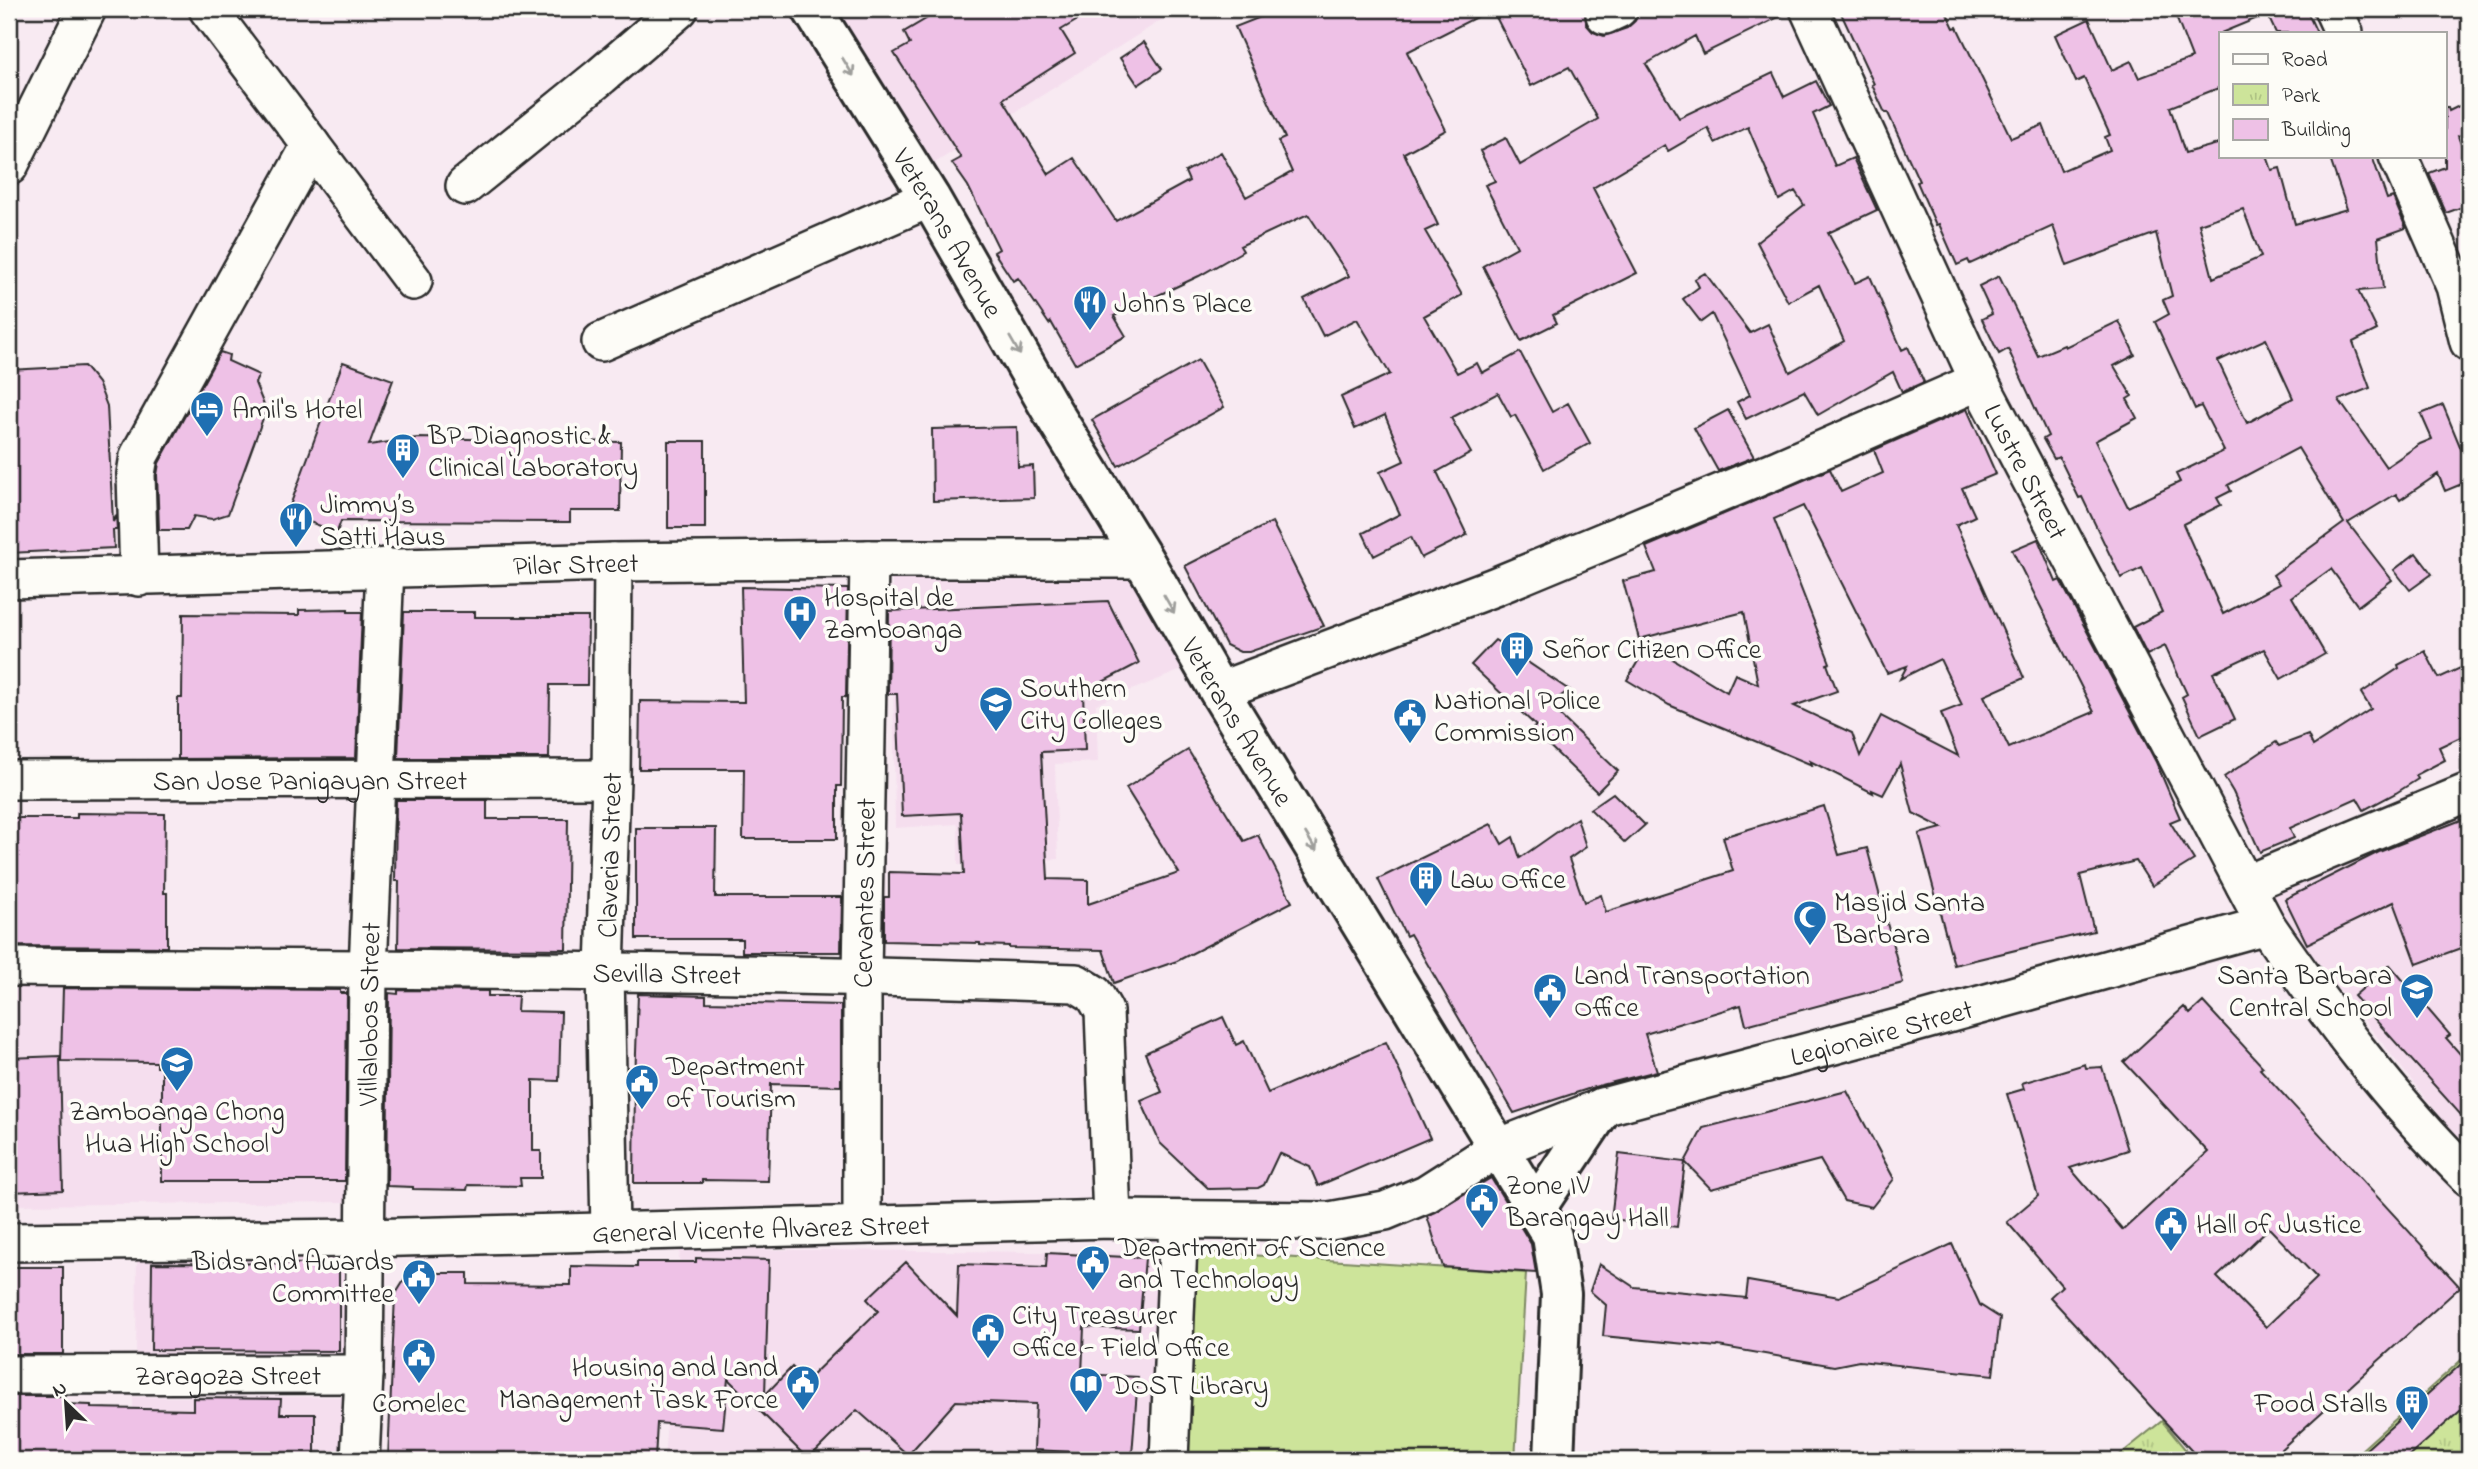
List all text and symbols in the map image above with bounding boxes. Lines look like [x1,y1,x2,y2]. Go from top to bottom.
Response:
legend [2219,32,2446,158]
text: Road [2282,46,2328,76]
one-way arrow [841,56,855,76]
text: Park [2282,82,2321,112]
text: Building [2281,116,2351,148]
street label: Veterans Avenue [879,141,1012,327]
restaurant icon: John's Place [1071,283,1109,332]
place label: John's Place [1114,285,1252,326]
one-way arrow [1008,336,1022,356]
hotel icon: Amil's Hotel [188,389,226,438]
place label: Amil's Hotel [232,391,362,432]
street label: Lustre Street [1971,397,2076,548]
place label: BP Diagnostic & Clinical Laboratory [427,417,638,490]
building icon: BP Diagnostic & Clinical Laboratory [384,431,422,480]
place label: Jimmy’s Satti Haus [320,486,446,559]
restaurant icon: Jimmy’s Satti Haus [277,500,315,549]
street label: Pilar Street [512,545,639,589]
place label: Hospital de Zamboanga [824,579,963,652]
hospital icon: Hospital de Zamboanga [781,593,819,642]
one-way arrow [1162,594,1176,614]
building icon: Señor Citizen Office [1498,629,1536,678]
street label: Veterans Avenue [1168,630,1302,816]
place label: Señor Citizen Office [1542,631,1762,672]
place label: Southern City Colleges [1020,670,1163,743]
place label: National Police Commission [1434,682,1601,755]
school or university icon: Southern City Colleges [977,684,1015,733]
public building icon: National Police Commission [1391,696,1429,745]
street label: San Jose Panigayan Street [153,762,467,804]
street label: Claveria Street [589,772,635,939]
street label: Cervantes Street [845,798,889,988]
one-way arrow [1304,831,1318,851]
building icon: Law Office [1407,859,1445,908]
place label: Law Office [1450,861,1566,902]
place label: Masjid Santa Barbara [1833,884,1985,957]
mosque icon: Masjid Santa Barbara [1791,898,1829,947]
street label: Villalobos Street [350,921,394,1107]
street label: Sevilla Street [592,955,742,998]
place label: Land Transportation Office [1574,957,1810,1030]
place label: Santa Barbara Central School [2217,957,2392,1030]
public building icon: Land Transportation Office [1531,971,1569,1020]
school or university icon: Santa Barbara Central School [2398,971,2436,1020]
street label: Legionaire Street [1786,991,1978,1080]
school or university icon: Zamboanga Chong Hua High School [158,1044,196,1093]
place label: Department of Tourism [665,1048,805,1121]
public building icon: Department of Tourism [623,1062,661,1111]
place label: Zamboanga Chong Hua High School [69,1093,285,1166]
place label: Zone IV Barangay Hall [1505,1167,1669,1240]
public building icon: Zone IV Barangay Hall [1463,1181,1501,1230]
public building icon: Hall of Justice [2152,1204,2190,1253]
place label: Hall of Justice [2196,1206,2362,1247]
street label: General Vicente Alvarez Street [592,1207,930,1256]
place label: Department of Science and Technology [1117,1229,1386,1302]
place label: Bids and Awards Committee [191,1243,394,1316]
public building icon: Department of Science and Technology [1074,1243,1112,1292]
public building icon: Bids and Awards Committee [400,1257,438,1306]
place label: City Treasurer Office - Field Office [1012,1297,1230,1370]
public building icon: City Treasurer Office - Field Office [969,1311,1007,1360]
public building icon: Comelec [400,1336,438,1385]
place label: Housing and Land Management Task Force [499,1349,778,1422]
street label: Zaragoza Street [135,1357,321,1399]
public building icon: Housing and Land Management Task Force [784,1363,822,1412]
library icon: DOST Library [1067,1365,1105,1414]
place label: DOST Library [1109,1367,1268,1408]
north arrow [32,1368,102,1438]
text: N [48,1375,72,1405]
building icon: Food Stalls [2393,1383,2431,1432]
place label: Comelec [372,1385,467,1426]
place label: Food Stalls [2253,1385,2388,1426]

